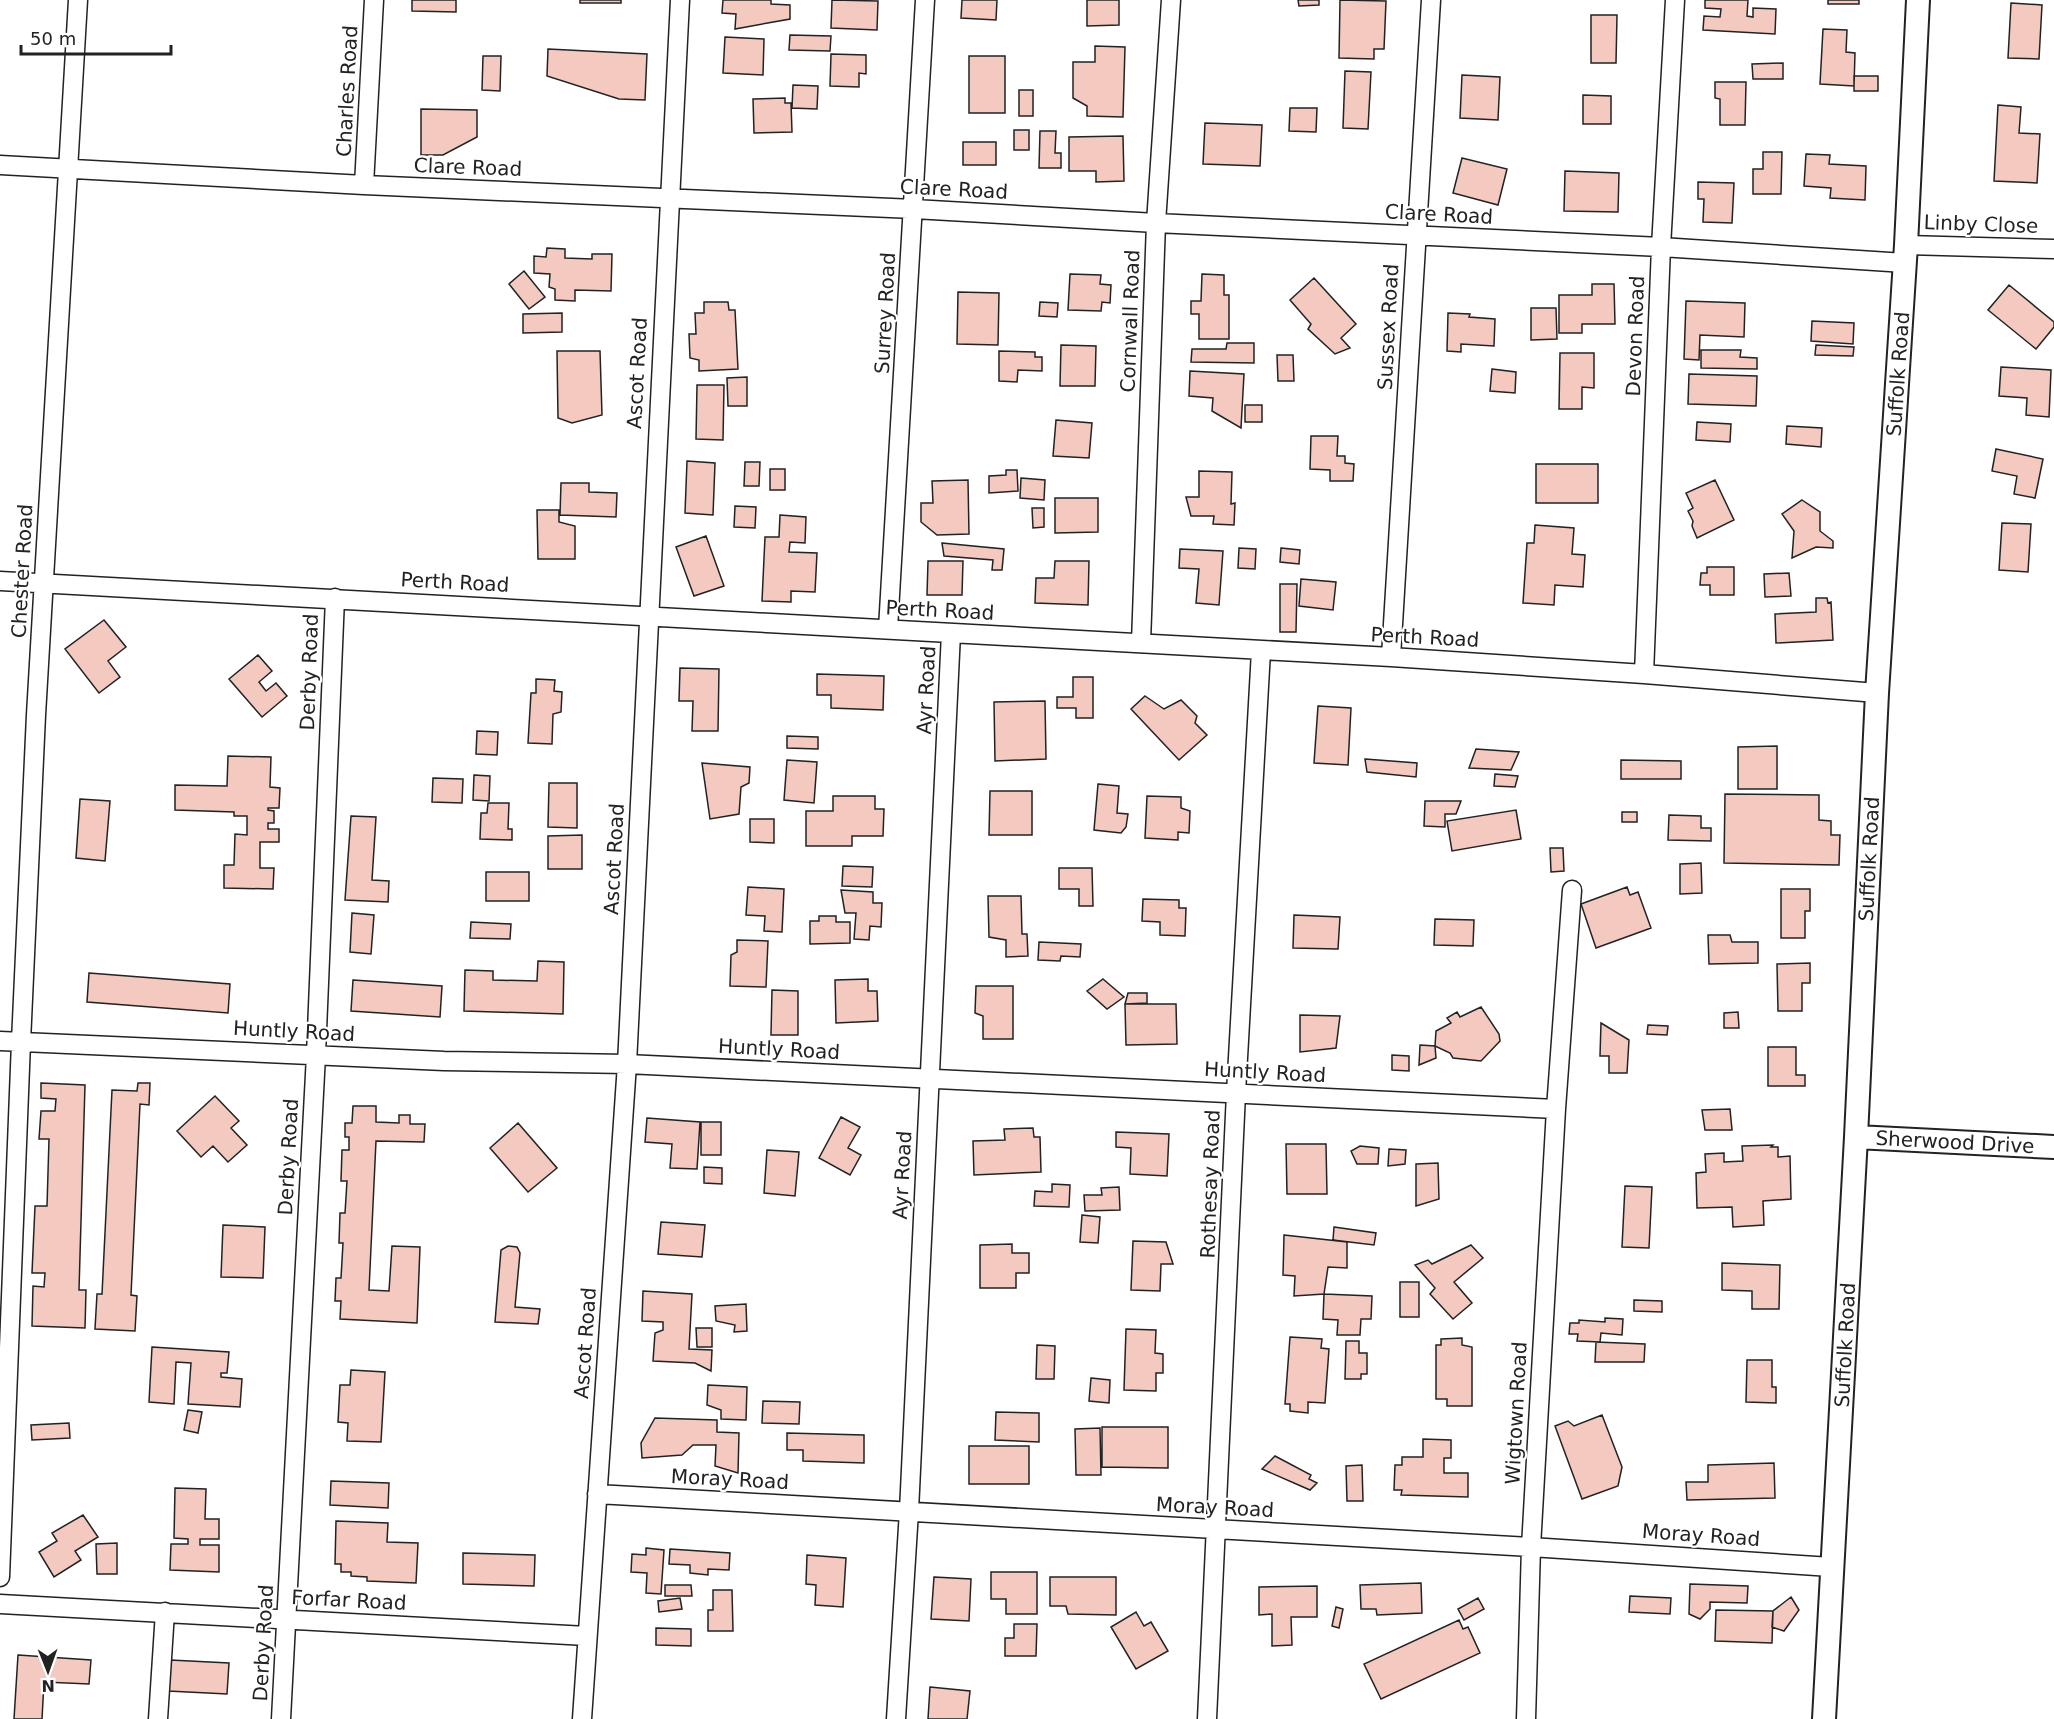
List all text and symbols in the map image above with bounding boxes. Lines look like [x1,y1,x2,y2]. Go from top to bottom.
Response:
scale bar [21,18,171,56]
street label: Charles Road [332,24,362,158]
text: 50 m [30,28,76,49]
street label: Clare Road [413,153,523,181]
street label: Clare Road [899,174,1009,204]
street label: Clare Road [1384,199,1494,229]
street label: Linby Close [1923,210,2039,238]
street label: Cornwall Road [1116,249,1144,393]
street label: Surrey Road [870,252,900,374]
street label: Sussex Road [1373,263,1403,391]
street label: Devon Road [1621,275,1649,397]
street label: Suffolk Road [1882,311,1914,437]
street label: Ascot Road [622,317,652,429]
street label: Chester Road [7,503,37,639]
street label: Perth Road [400,567,510,597]
street label: Perth Road [885,595,995,625]
street label: Derby Road [295,613,323,731]
street label: Perth Road [1370,622,1480,652]
street label: Ayr Road [912,645,940,735]
street label: Suffolk Road [1854,796,1884,922]
street label: Ascot Road [599,803,629,915]
street label: Huntly Road [232,1016,356,1046]
street label: Huntly Road [717,1034,841,1064]
street label: Huntly Road [1203,1057,1327,1087]
street label: Derby Road [273,1098,303,1216]
street label: Rothesay Road [1195,1109,1225,1259]
street label: Sherwood Drive [1875,1126,2035,1158]
street label: Ayr Road [888,1130,916,1220]
street label: Suffolk Road [1830,1282,1860,1408]
street label: Ascot Road [569,1286,601,1400]
street label: Wigtown Road [1500,1341,1532,1485]
street label: Moray Road [670,1464,790,1494]
street label: Moray Road [1155,1492,1275,1522]
street label: Moray Road [1641,1519,1761,1551]
street label: Derby Road [248,1584,278,1702]
street label: Forfar Road [291,1585,407,1615]
north arrow [18,1641,78,1701]
text: N [41,1676,55,1695]

